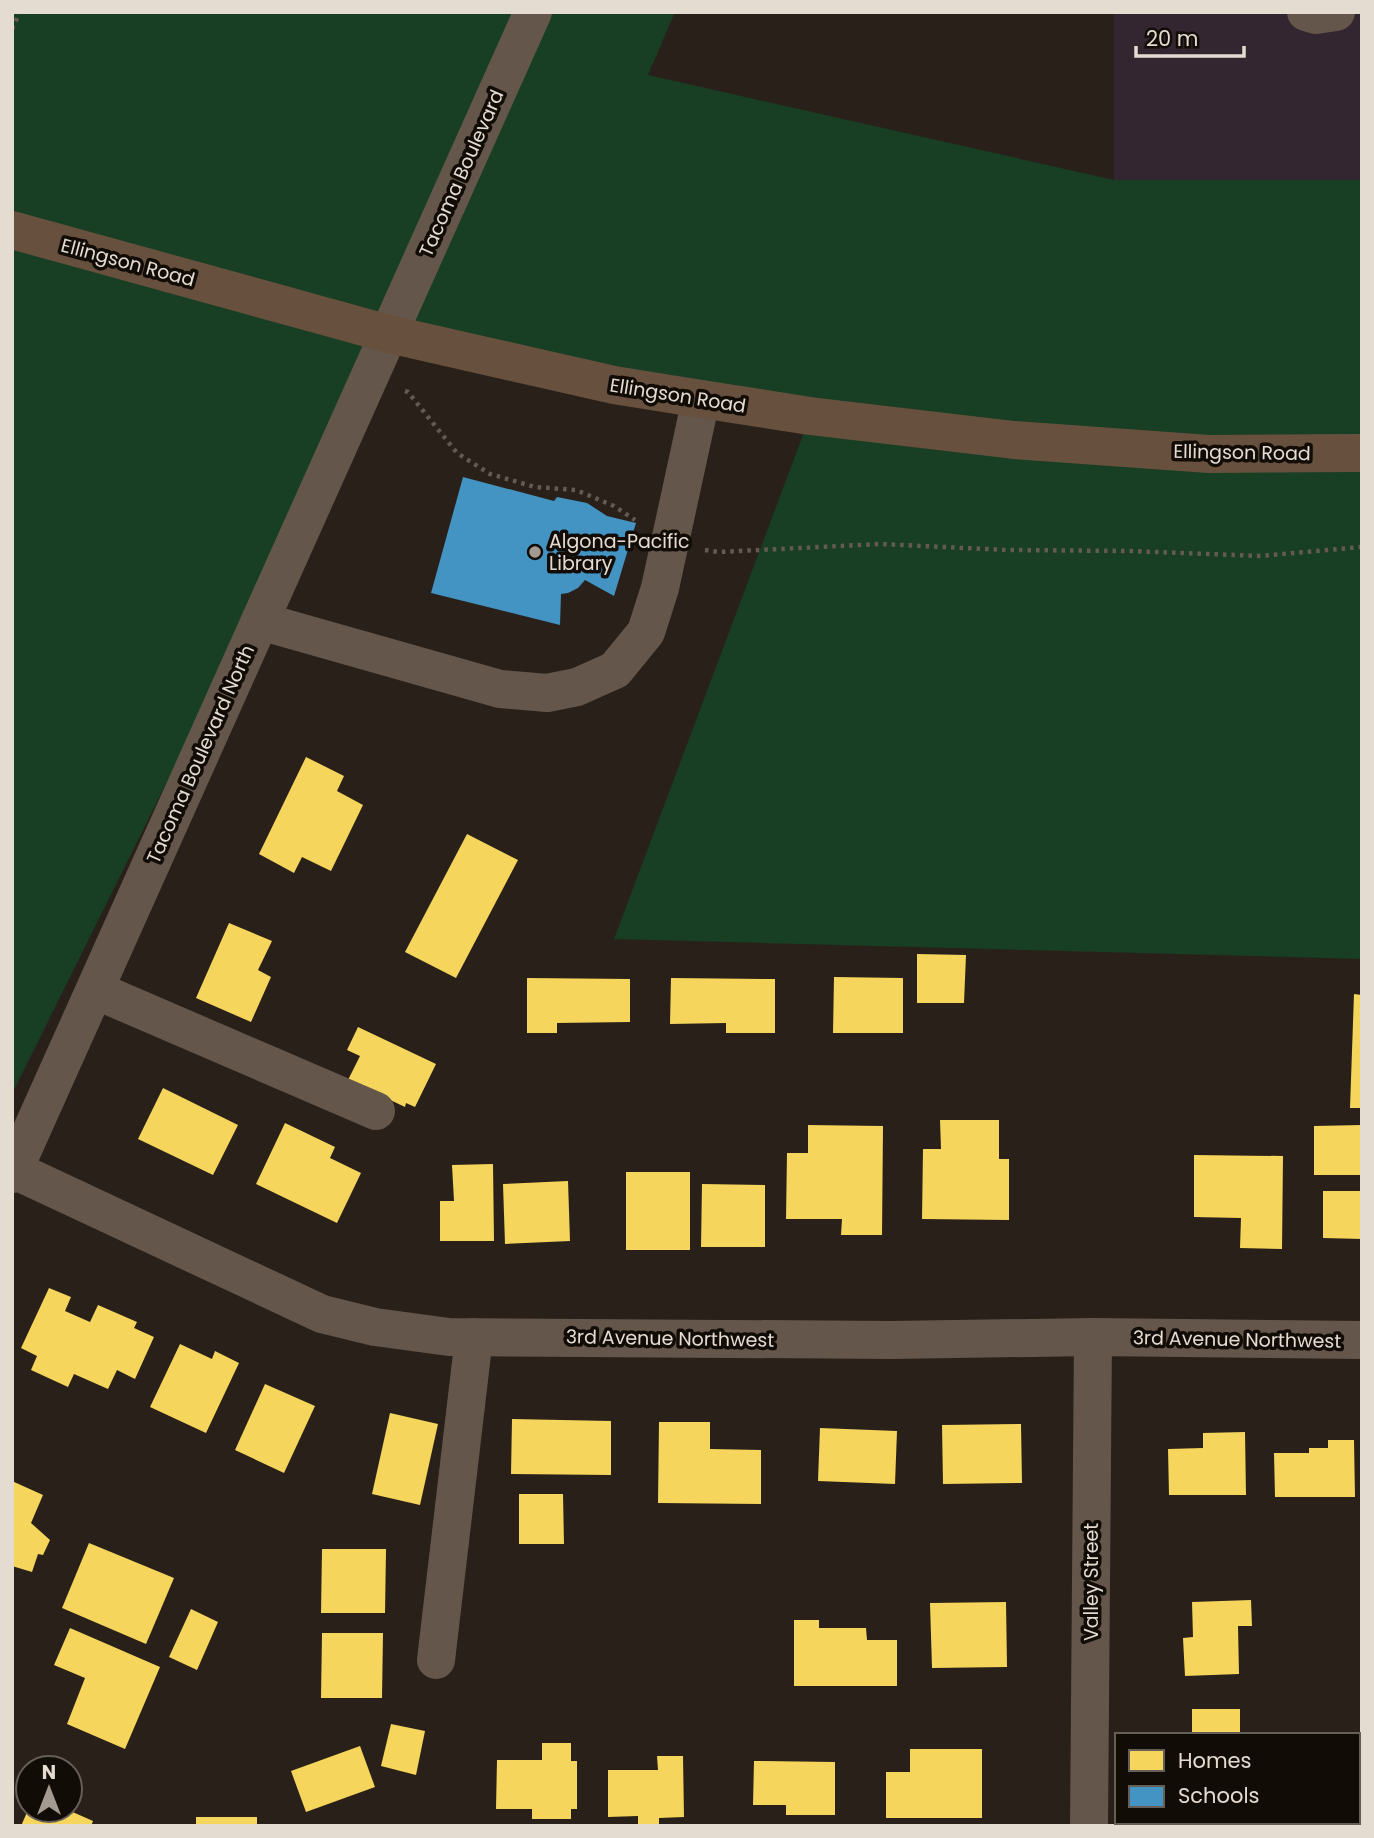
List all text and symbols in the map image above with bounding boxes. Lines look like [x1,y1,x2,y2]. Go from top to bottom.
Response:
scale bar [1136,14,1244,58]
text: 20 m [1146,24,1199,53]
street label: Tacoma Boulevard [412,85,510,261]
street label: Ellingson Road [58,232,198,293]
street label: Ellingson Road [608,371,748,420]
street label: Ellingson Road [1173,438,1311,467]
place label: Algona-Pacific Library [549,528,689,577]
marker: Algona-Pacific Library [527,544,543,560]
street label: Tacoma Boulevard North [140,640,261,868]
street label: 3rd Avenue Northwest [566,1323,775,1354]
street label: 3rd Avenue Northwest [1133,1324,1342,1355]
street label: Valley Street [1078,1523,1105,1641]
legend [1115,1733,1360,1824]
text: Homes [1178,1746,1252,1775]
north arrow [14,1754,84,1824]
text: N [42,1759,56,1786]
text: Schools [1178,1781,1260,1810]

